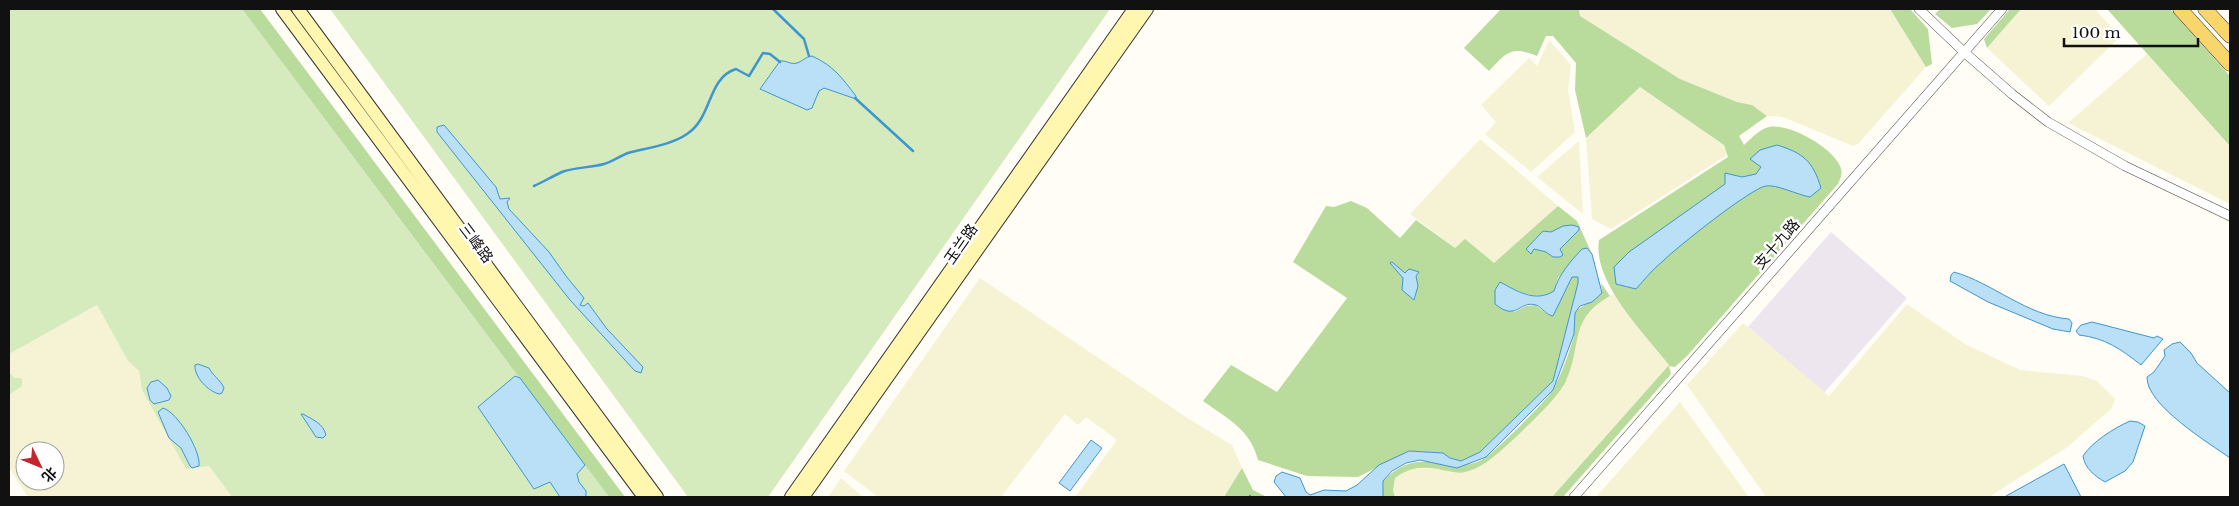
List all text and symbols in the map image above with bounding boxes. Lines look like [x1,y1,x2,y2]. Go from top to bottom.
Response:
scale bar [2064,15,2198,47]
text: 100 m [2072,23,2121,42]
street label: 支十九路 [1750,215,1803,273]
street label: 三峰路 [455,219,498,266]
street label: 玉兰路 [940,220,981,268]
north arrow [15,441,65,491]
text: 北 [38,464,61,486]

